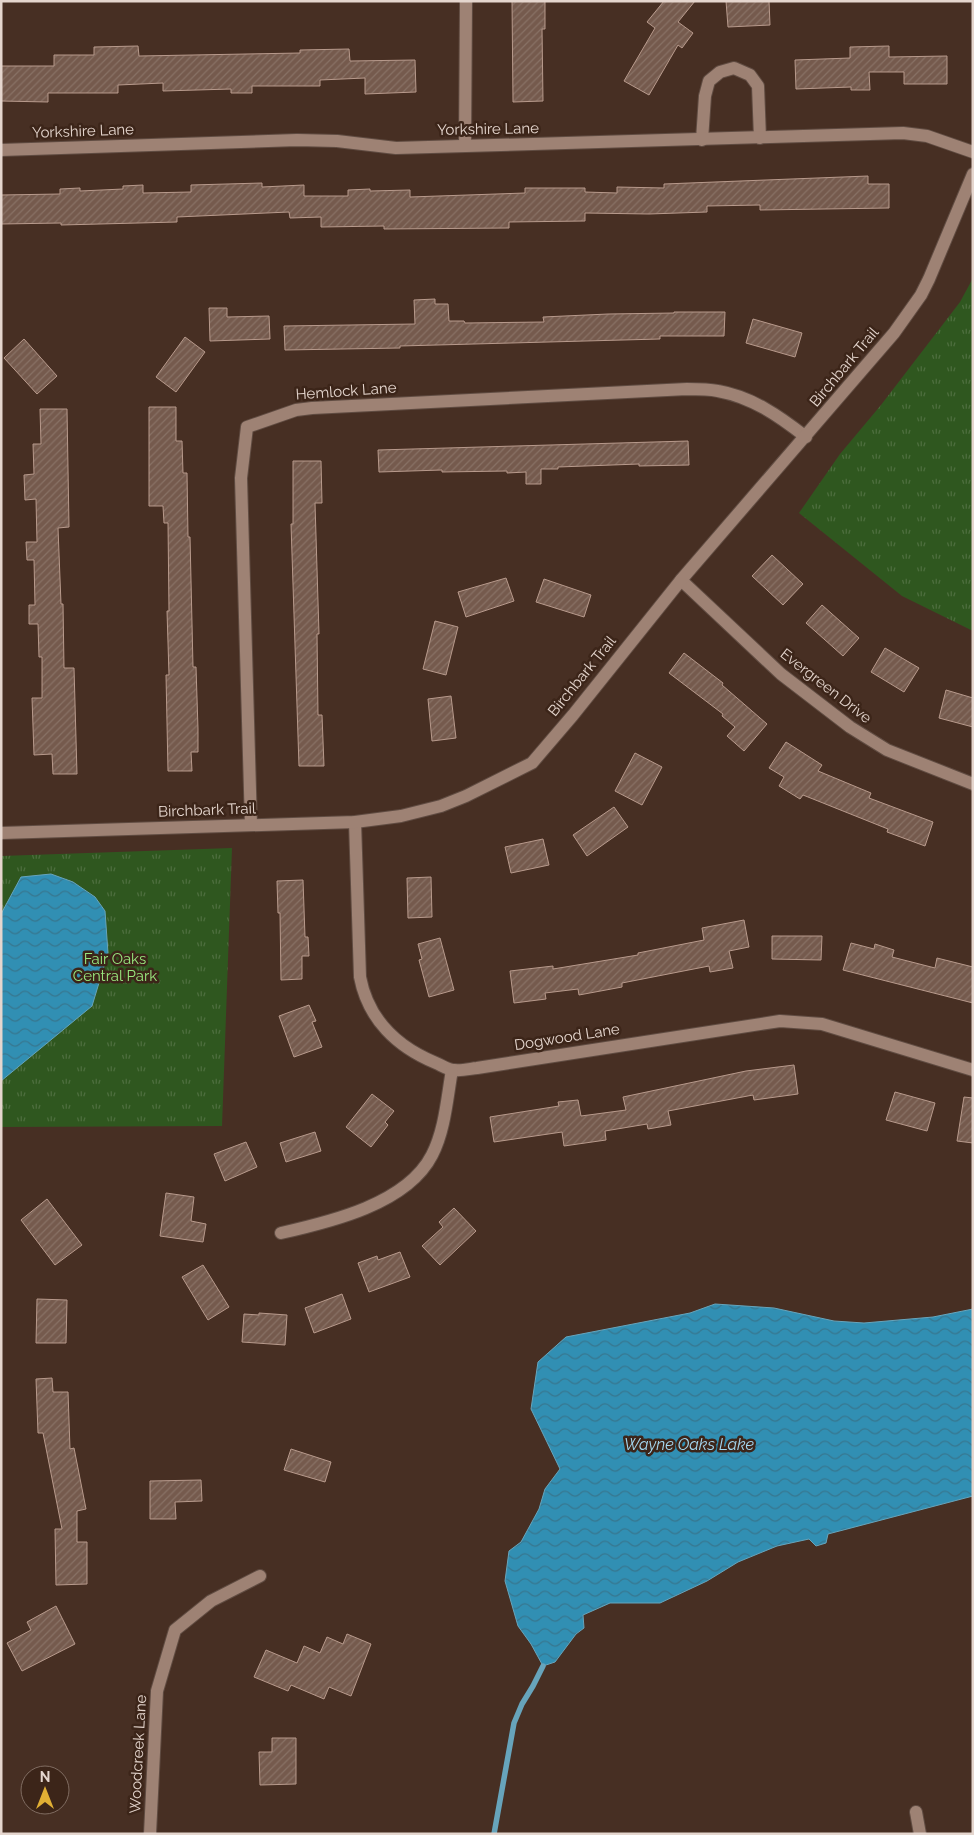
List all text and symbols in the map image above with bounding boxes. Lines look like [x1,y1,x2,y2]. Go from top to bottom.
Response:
street label: Yorkshire Lane [437,119,539,139]
street label: Yorkshire Lane [32,120,134,142]
street label: Birchbark Trail [806,323,883,410]
street label: Hemlock Lane [295,378,397,404]
street label: Birchbark Trail [544,632,620,720]
street label: Evergreen Drive [777,645,875,727]
street label: Birchbark Trail [158,799,257,821]
park label: Fair Oaks Central Park [73,950,157,985]
street label: Dogwood Lane [513,1020,621,1054]
water label: Wayne Oaks Lake [624,1435,755,1454]
street label: Woodcreek Lane [126,1694,150,1814]
north arrow [20,1765,70,1815]
text: N [40,1769,50,1785]

